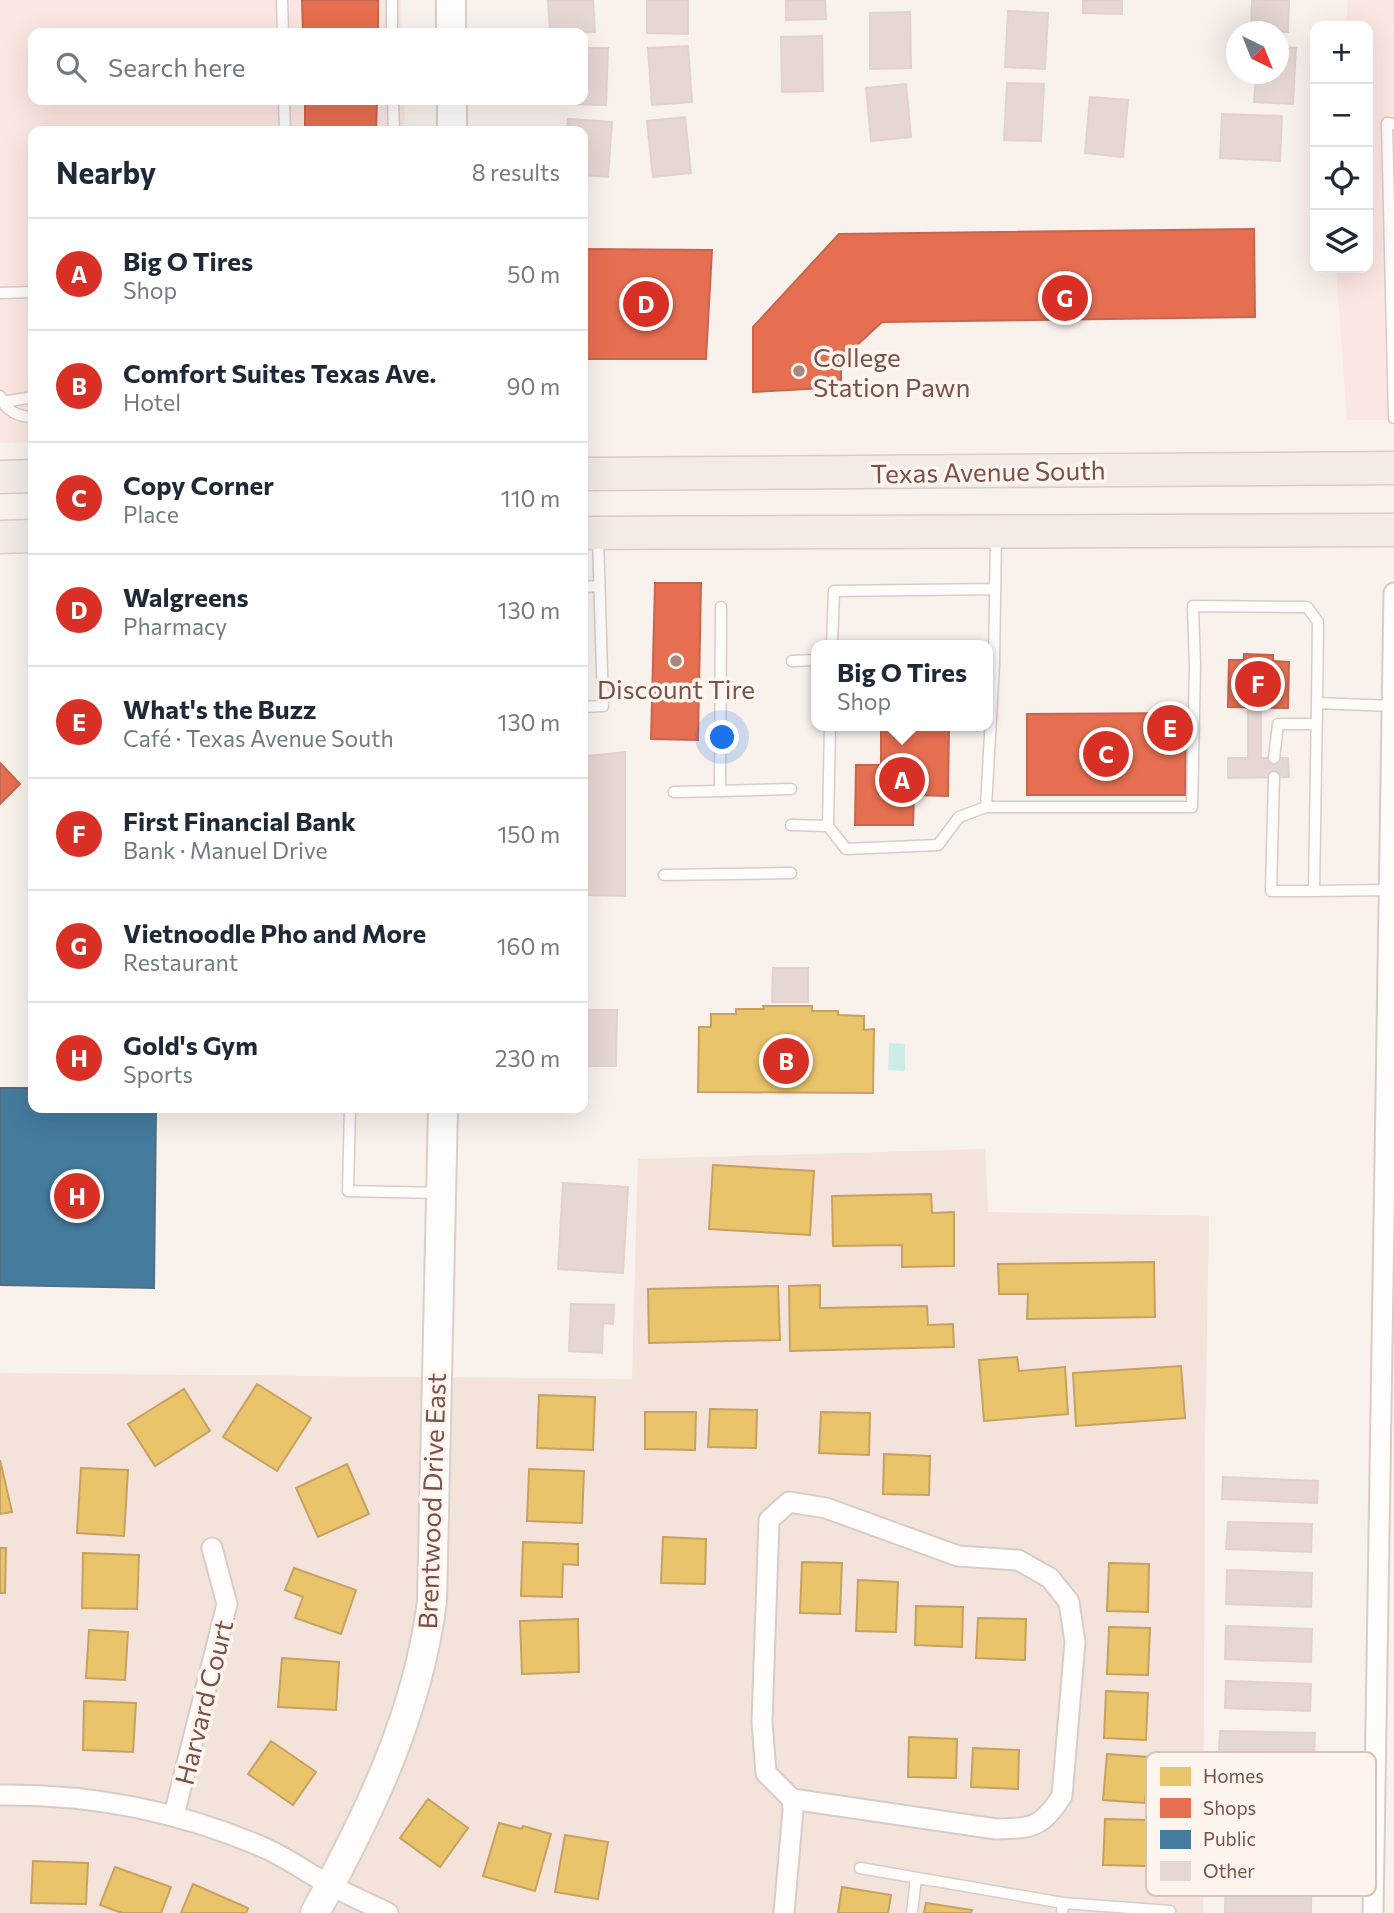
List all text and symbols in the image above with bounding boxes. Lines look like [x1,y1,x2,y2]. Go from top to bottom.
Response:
north arrow [1226,21,1289,84]
map controls [1310,21,1373,273]
button: + [1310,21,1373,84]
search box [28,28,588,105]
icon: search [52,48,90,86]
text: Search here [108,51,246,82]
button: − [1310,84,1373,147]
button: locate [1310,147,1373,210]
text: Nearby [56,153,156,190]
text: 8 results [472,158,560,186]
button: layers [1310,210,1373,273]
text: Big O Tires [123,245,253,276]
text: A [71,260,87,288]
text: 50 m [507,260,560,288]
pin: G [1042,272,1088,324]
text: Shop [123,276,177,304]
pin: D [623,278,669,330]
place label: College Station Pawn [813,341,970,402]
text: Comfort Suites Texas Ave. [123,357,436,388]
marker: College Station Pawn [791,363,807,379]
text: B [71,372,87,400]
text: 90 m [507,372,560,400]
text: Hotel [123,388,181,416]
street label: Texas Avenue South [870,453,1106,489]
text: Copy Corner [123,469,274,500]
text: C [71,484,87,512]
text: 110 m [501,484,560,512]
text: Place [123,500,179,528]
text: Walgreens [123,581,249,612]
text: D [71,596,87,624]
text: 130 m [498,596,560,624]
text: Pharmacy [123,612,227,640]
popup [811,640,993,731]
marker: Discount Tire [668,653,684,669]
text: Big O Tires [837,656,967,687]
pin: F [1235,658,1281,710]
place label: Discount Tire [597,673,755,704]
text: Shop [837,687,891,715]
text: What's the Buzz [123,693,316,724]
pin: E [1147,702,1193,754]
text: E [72,708,86,736]
text: 130 m [498,708,560,736]
your location [705,720,739,754]
text: Café · Texas Avenue South [123,724,394,752]
pin: C [1083,728,1129,780]
pin: A [879,754,925,806]
text: First Financial Bank [123,805,356,836]
text: F [72,820,86,848]
text: 150 m [497,820,560,848]
text: Bank · Manuel Drive [123,836,328,864]
text: Vietnoodle Pho and More [123,917,426,948]
text: G [71,932,87,960]
text: 160 m [497,932,560,960]
text: Restaurant [123,948,238,976]
text: Gold's Gym [123,1029,258,1060]
pin: B [763,1035,809,1087]
text: H [70,1044,88,1072]
text: 230 m [495,1044,560,1072]
text: Sports [123,1060,193,1088]
pin: H [54,1170,100,1222]
street label: Brentwood Drive East [411,1372,451,1630]
street label: Harvard Court [168,1616,238,1788]
legend [1146,1752,1376,1896]
text: Homes [1203,1764,1264,1787]
text: Shops [1203,1796,1256,1819]
text: Public [1203,1827,1256,1850]
text: Other [1203,1859,1255,1882]

